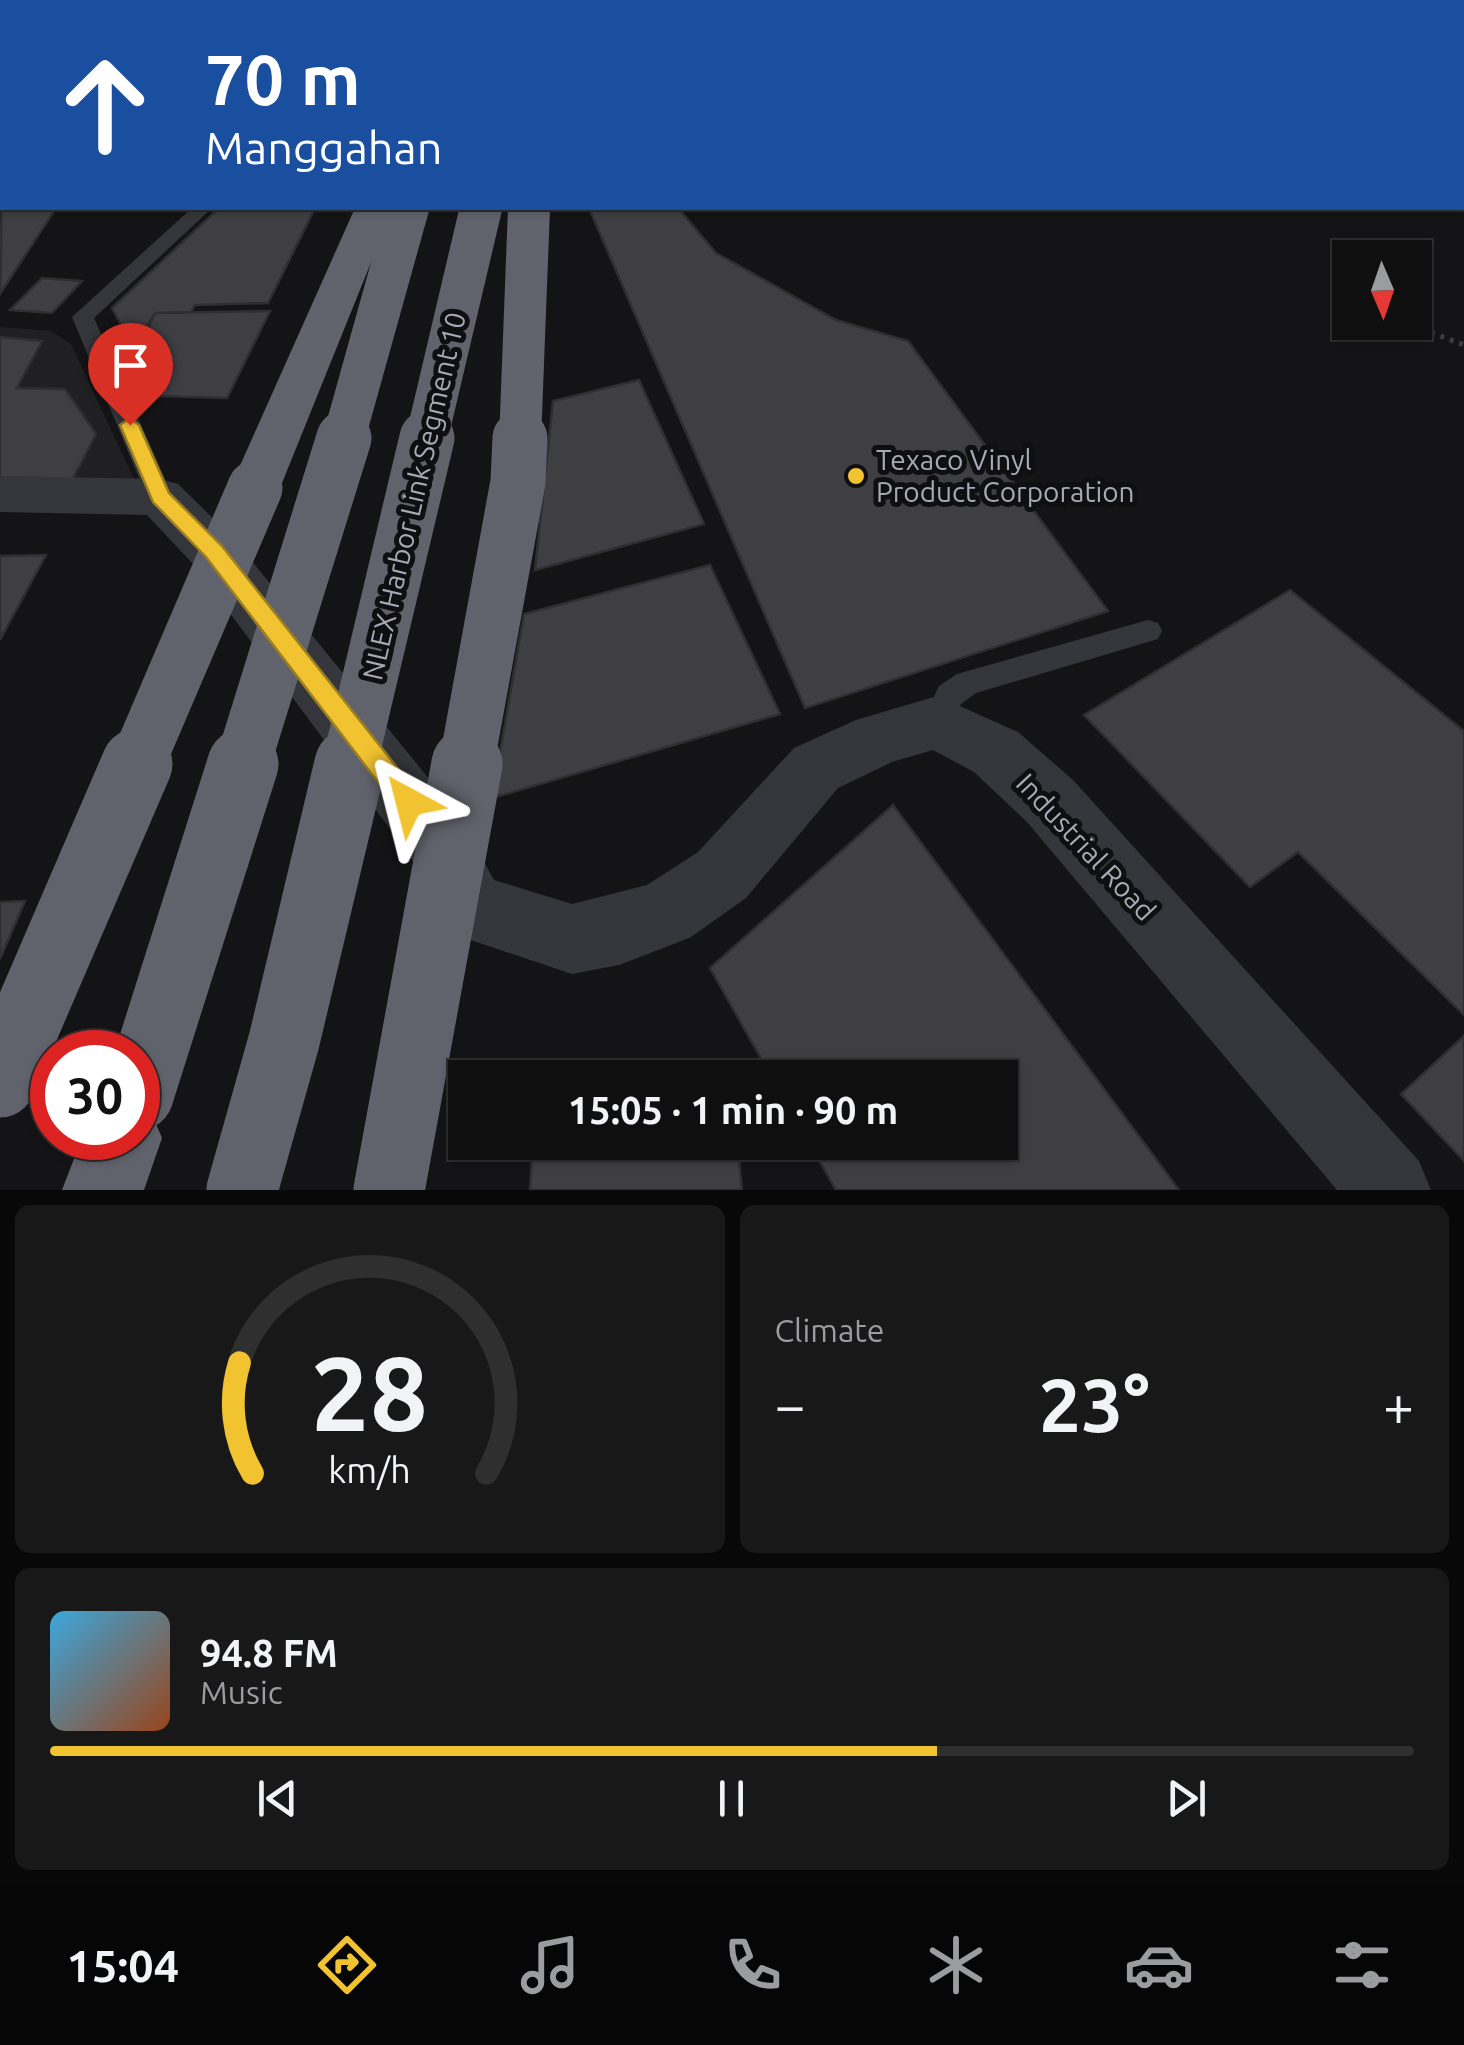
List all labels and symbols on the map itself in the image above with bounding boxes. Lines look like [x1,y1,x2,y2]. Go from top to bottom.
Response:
north arrow [1332,240,1432,340]
street label: NLEX Harbor Link Segment 10 [356,309,471,683]
pin [88,323,173,426]
place label: Texaco Vinyl Product Corporation [876,444,1135,507]
marker: Texaco Vinyl Product Corporation [845,465,867,487]
position arrow [357,750,461,854]
street label: Industrial Road [1011,767,1162,926]
speed limit sign: 30 [30,1030,160,1160]

